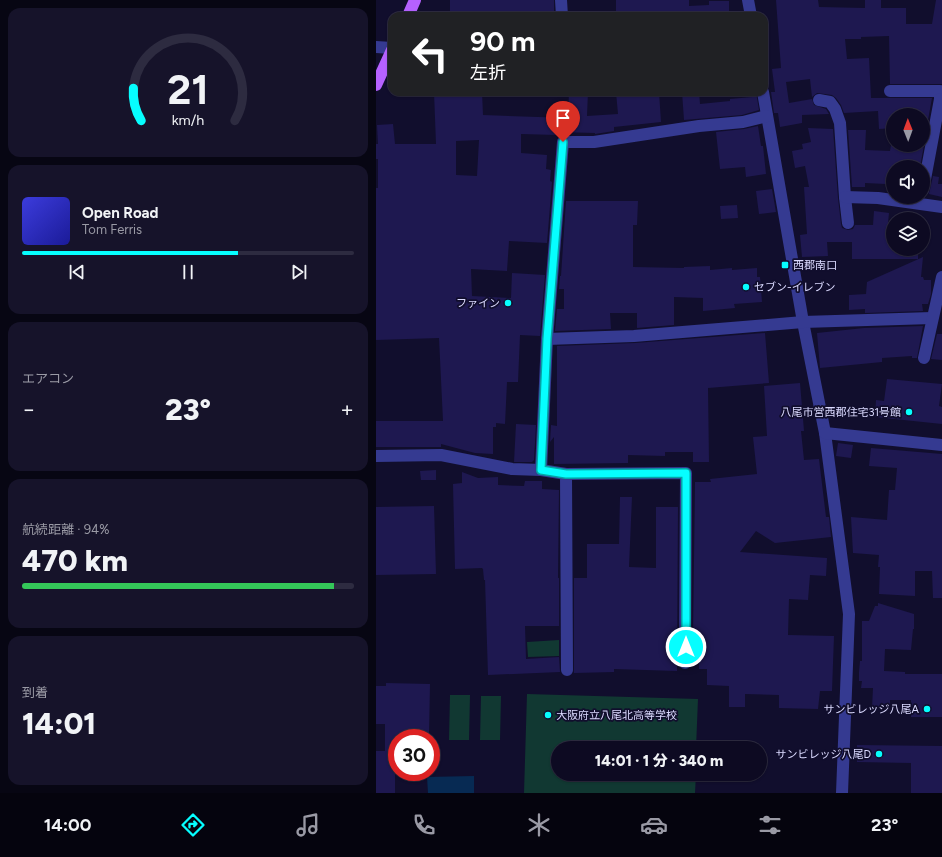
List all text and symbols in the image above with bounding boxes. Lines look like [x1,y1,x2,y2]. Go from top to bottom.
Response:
text: 90 m [470,24,535,58]
icon: left [404,28,456,80]
text: 左折 [470,62,506,84]
text: 21 [167,63,209,113]
pin [546,101,580,142]
icon: arrive [552,107,574,129]
north arrow [886,108,930,152]
map controls [886,108,930,256]
text: km/h [172,110,204,128]
button: sound [886,160,930,204]
text: Open Road [82,204,159,222]
button: layers [886,212,930,256]
text: Tom Ferris [82,222,142,237]
place label: 西郡南口 [793,259,837,272]
marker: 西郡南口 [780,260,790,270]
icon: previous [66,261,88,283]
icon: pause [177,261,199,283]
icon: next [288,261,310,283]
place label: セブン-イレブン [754,281,836,294]
marker: セブン-イレブン [741,282,751,292]
place label: ファイン [456,297,500,310]
marker: ファイン [503,298,513,308]
text: エアコン [22,371,74,386]
text: 23° [165,391,211,428]
text: − [22,396,36,423]
text: + [340,396,354,423]
place label: 八尾市営西郡住宅31号館 [780,406,901,419]
marker: 八尾市営西郡住宅31号館 [904,407,914,417]
text: 航続距離 · 94% [22,522,109,537]
text: 470 km [22,542,128,579]
position arrow [665,626,707,668]
text: 到着 [22,685,48,700]
place label: サンビレッジ八尾A [824,703,920,716]
marker: サンビレッジ八尾A [922,704,932,714]
text: 14:01 [22,705,96,742]
place label: 大阪府立八尾北高等学校 [556,709,677,722]
marker: 大阪府立八尾北高等学校 [543,710,553,720]
speed limit sign: 30 [388,729,440,781]
place label: サンビレッジ八尾D [775,748,871,761]
marker: サンビレッジ八尾D [874,749,884,759]
text: 14:01 · 1 分 · 340 m [595,752,723,770]
icon: directions [179,811,207,839]
icon: music [294,811,322,839]
icon: phone [410,811,438,839]
icon: climate [525,811,553,839]
icon: car [640,811,668,839]
icon: filters [756,811,784,839]
text: 14:00 [44,814,91,836]
text: 23° [871,814,898,836]

